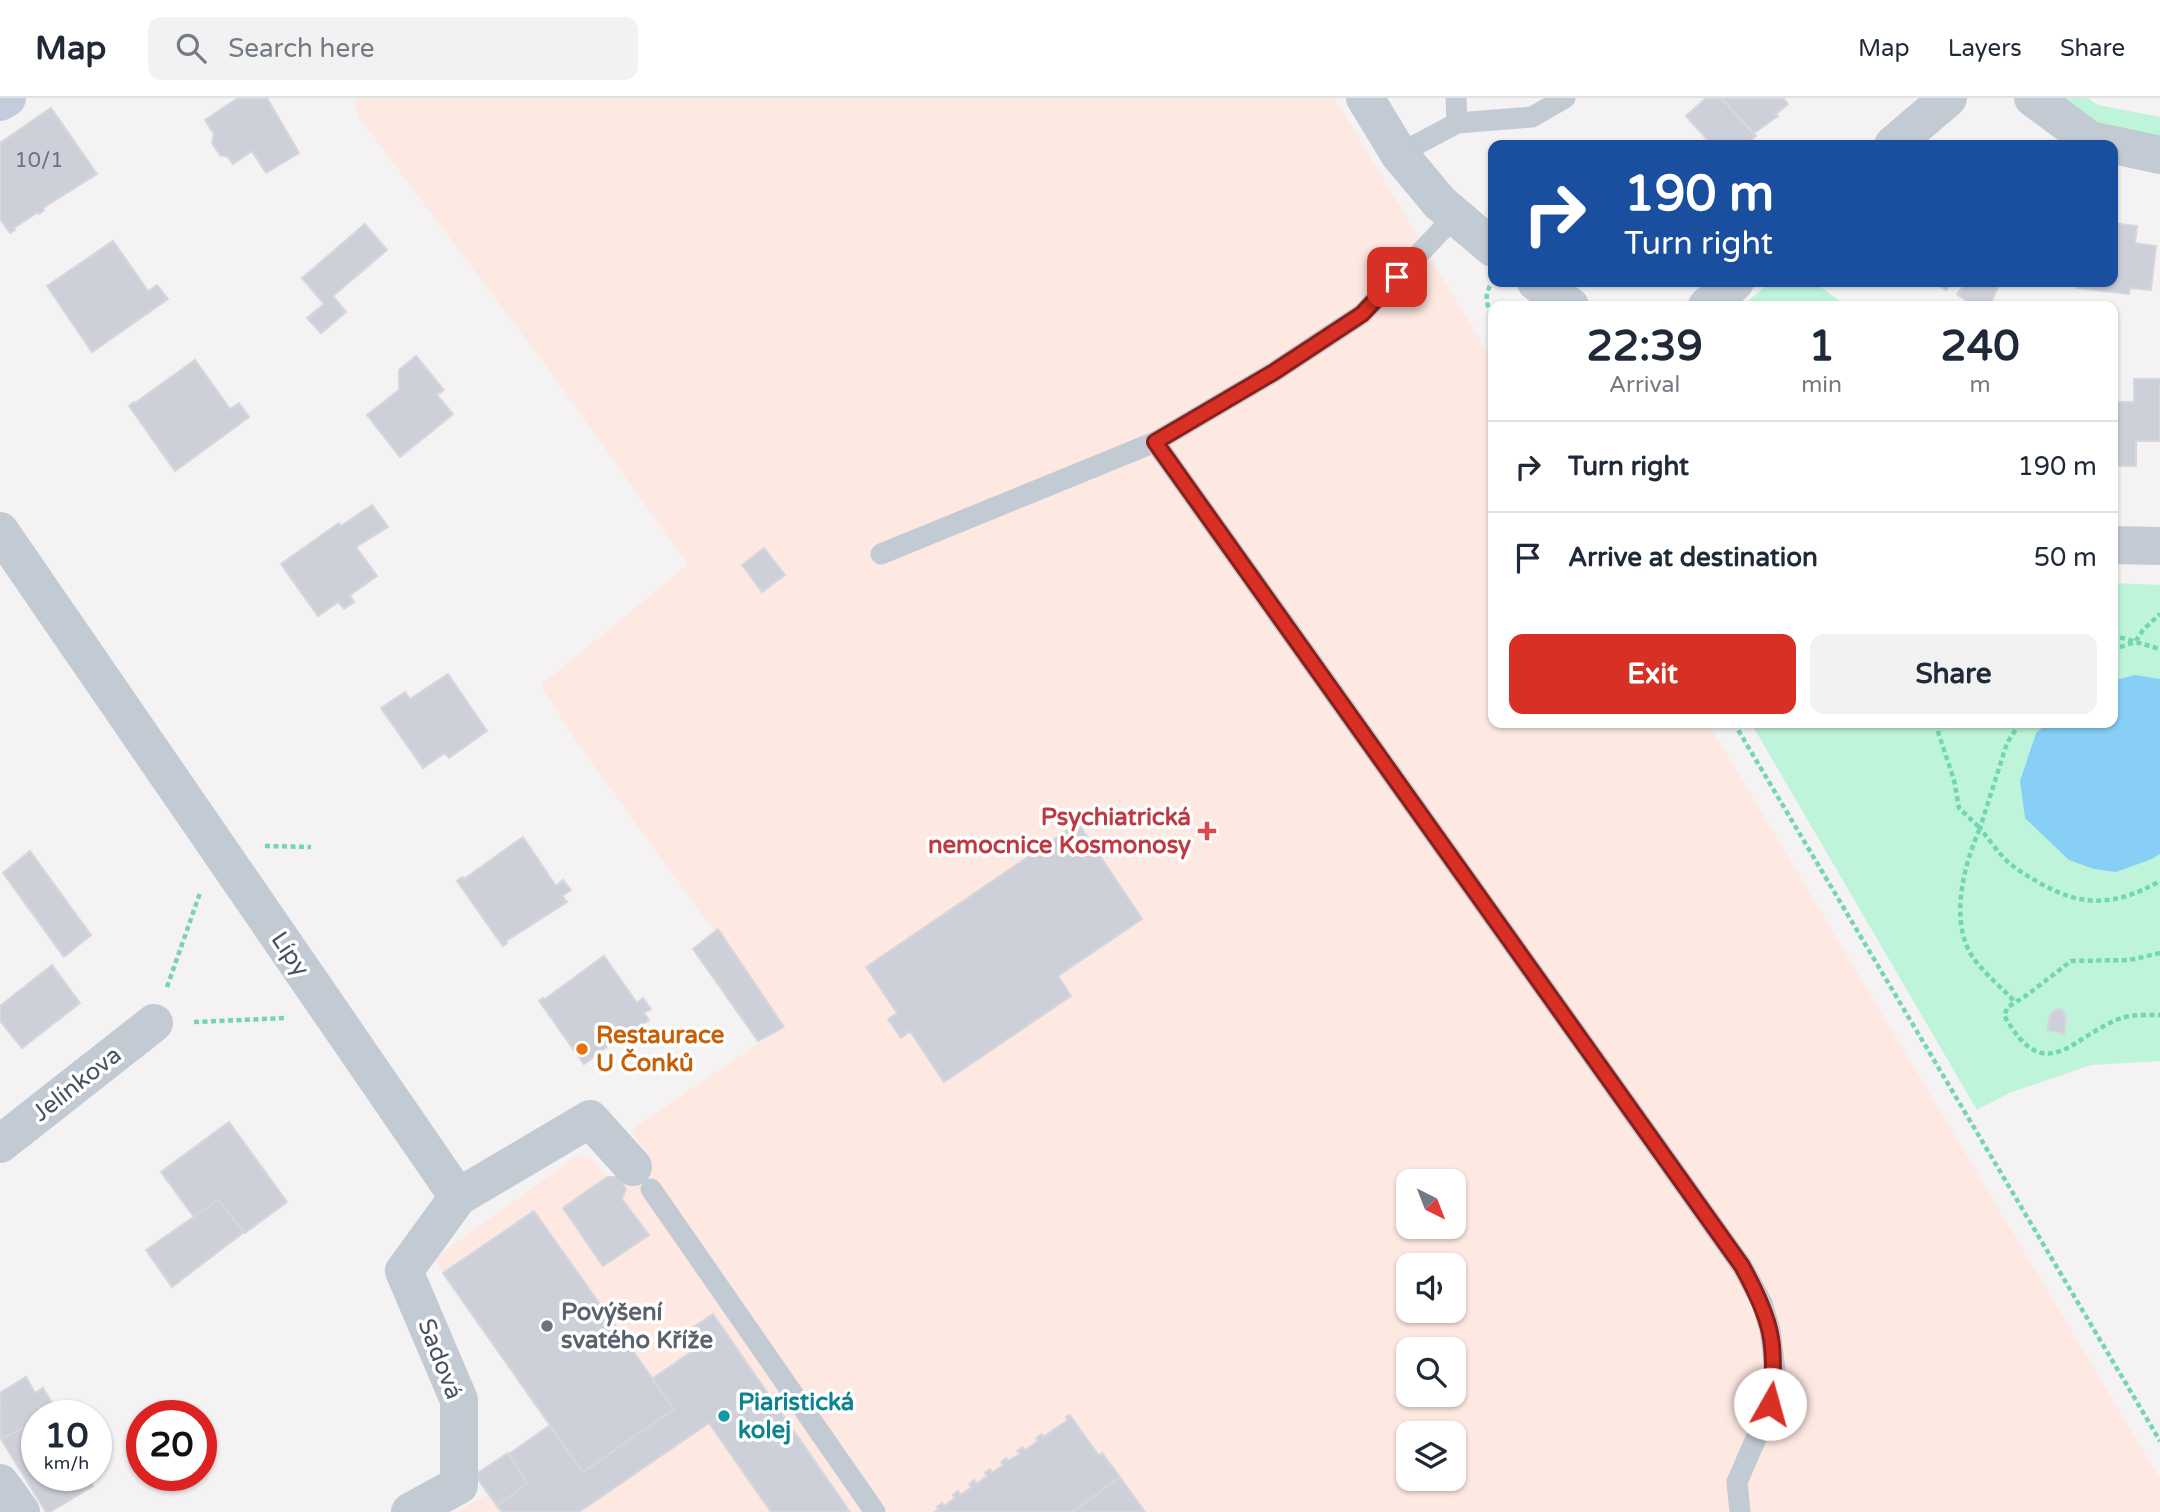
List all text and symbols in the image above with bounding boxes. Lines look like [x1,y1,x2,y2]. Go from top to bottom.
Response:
search box [148,17,638,80]
text: Map [35,29,106,68]
icon: search [172,29,210,67]
text: Search here [228,33,374,64]
text: Map [1858,34,1910,63]
text: Layers [1948,34,2022,63]
text: Share [2060,34,2125,63]
house number: 10/1 [15,148,63,173]
text: 190 m [1624,165,1774,224]
icon: right [1509,168,1600,259]
text: Turn right [1624,225,1773,263]
pin [1367,247,1427,307]
icon: arrive [1378,258,1416,296]
text: 22:39 [1586,321,1703,372]
text: 1 [1808,321,1835,372]
text: 240 [1940,321,2020,372]
text: Arrival [1609,371,1680,399]
text: min [1801,371,1842,399]
text: m [1969,371,1991,399]
icon: right [1509,448,1547,486]
text: Turn right [1568,451,1689,482]
text: 190 m [2017,451,2097,482]
icon: arrive [1509,539,1547,577]
text: Arrive at destination [1568,542,1818,573]
text: 50 m [2034,542,2097,573]
button: Exit [1509,634,1796,714]
button: Share [1810,634,2097,714]
place label: Psychiatrická nemocnice Kosmonosy [928,803,1191,860]
marker: Psychiatrická nemocnice Kosmonosy [1197,821,1217,841]
street label: Lípy [265,926,315,982]
place label: Restaurace U Čonků [596,1021,725,1078]
street label: Jelínkova [27,1040,127,1128]
marker: Restaurace U Čonků [574,1041,590,1057]
north arrow [1396,1169,1466,1239]
map controls [1396,1169,1466,1491]
button: sound [1396,1253,1466,1323]
place label: Povýšení svatého Kříže [561,1298,713,1355]
street label: Sadová [411,1315,469,1403]
marker: Povýšení svatého Kříže [539,1318,555,1334]
button: search [1396,1337,1466,1407]
position arrow [1733,1367,1807,1441]
place label: Piaristická kolej [738,1388,854,1445]
speed limit sign: 20 [126,1400,217,1491]
marker: Piaristická kolej [716,1408,732,1424]
text: 10 [45,1415,88,1457]
button: layers [1396,1421,1466,1491]
text: km/h [44,1452,89,1474]

